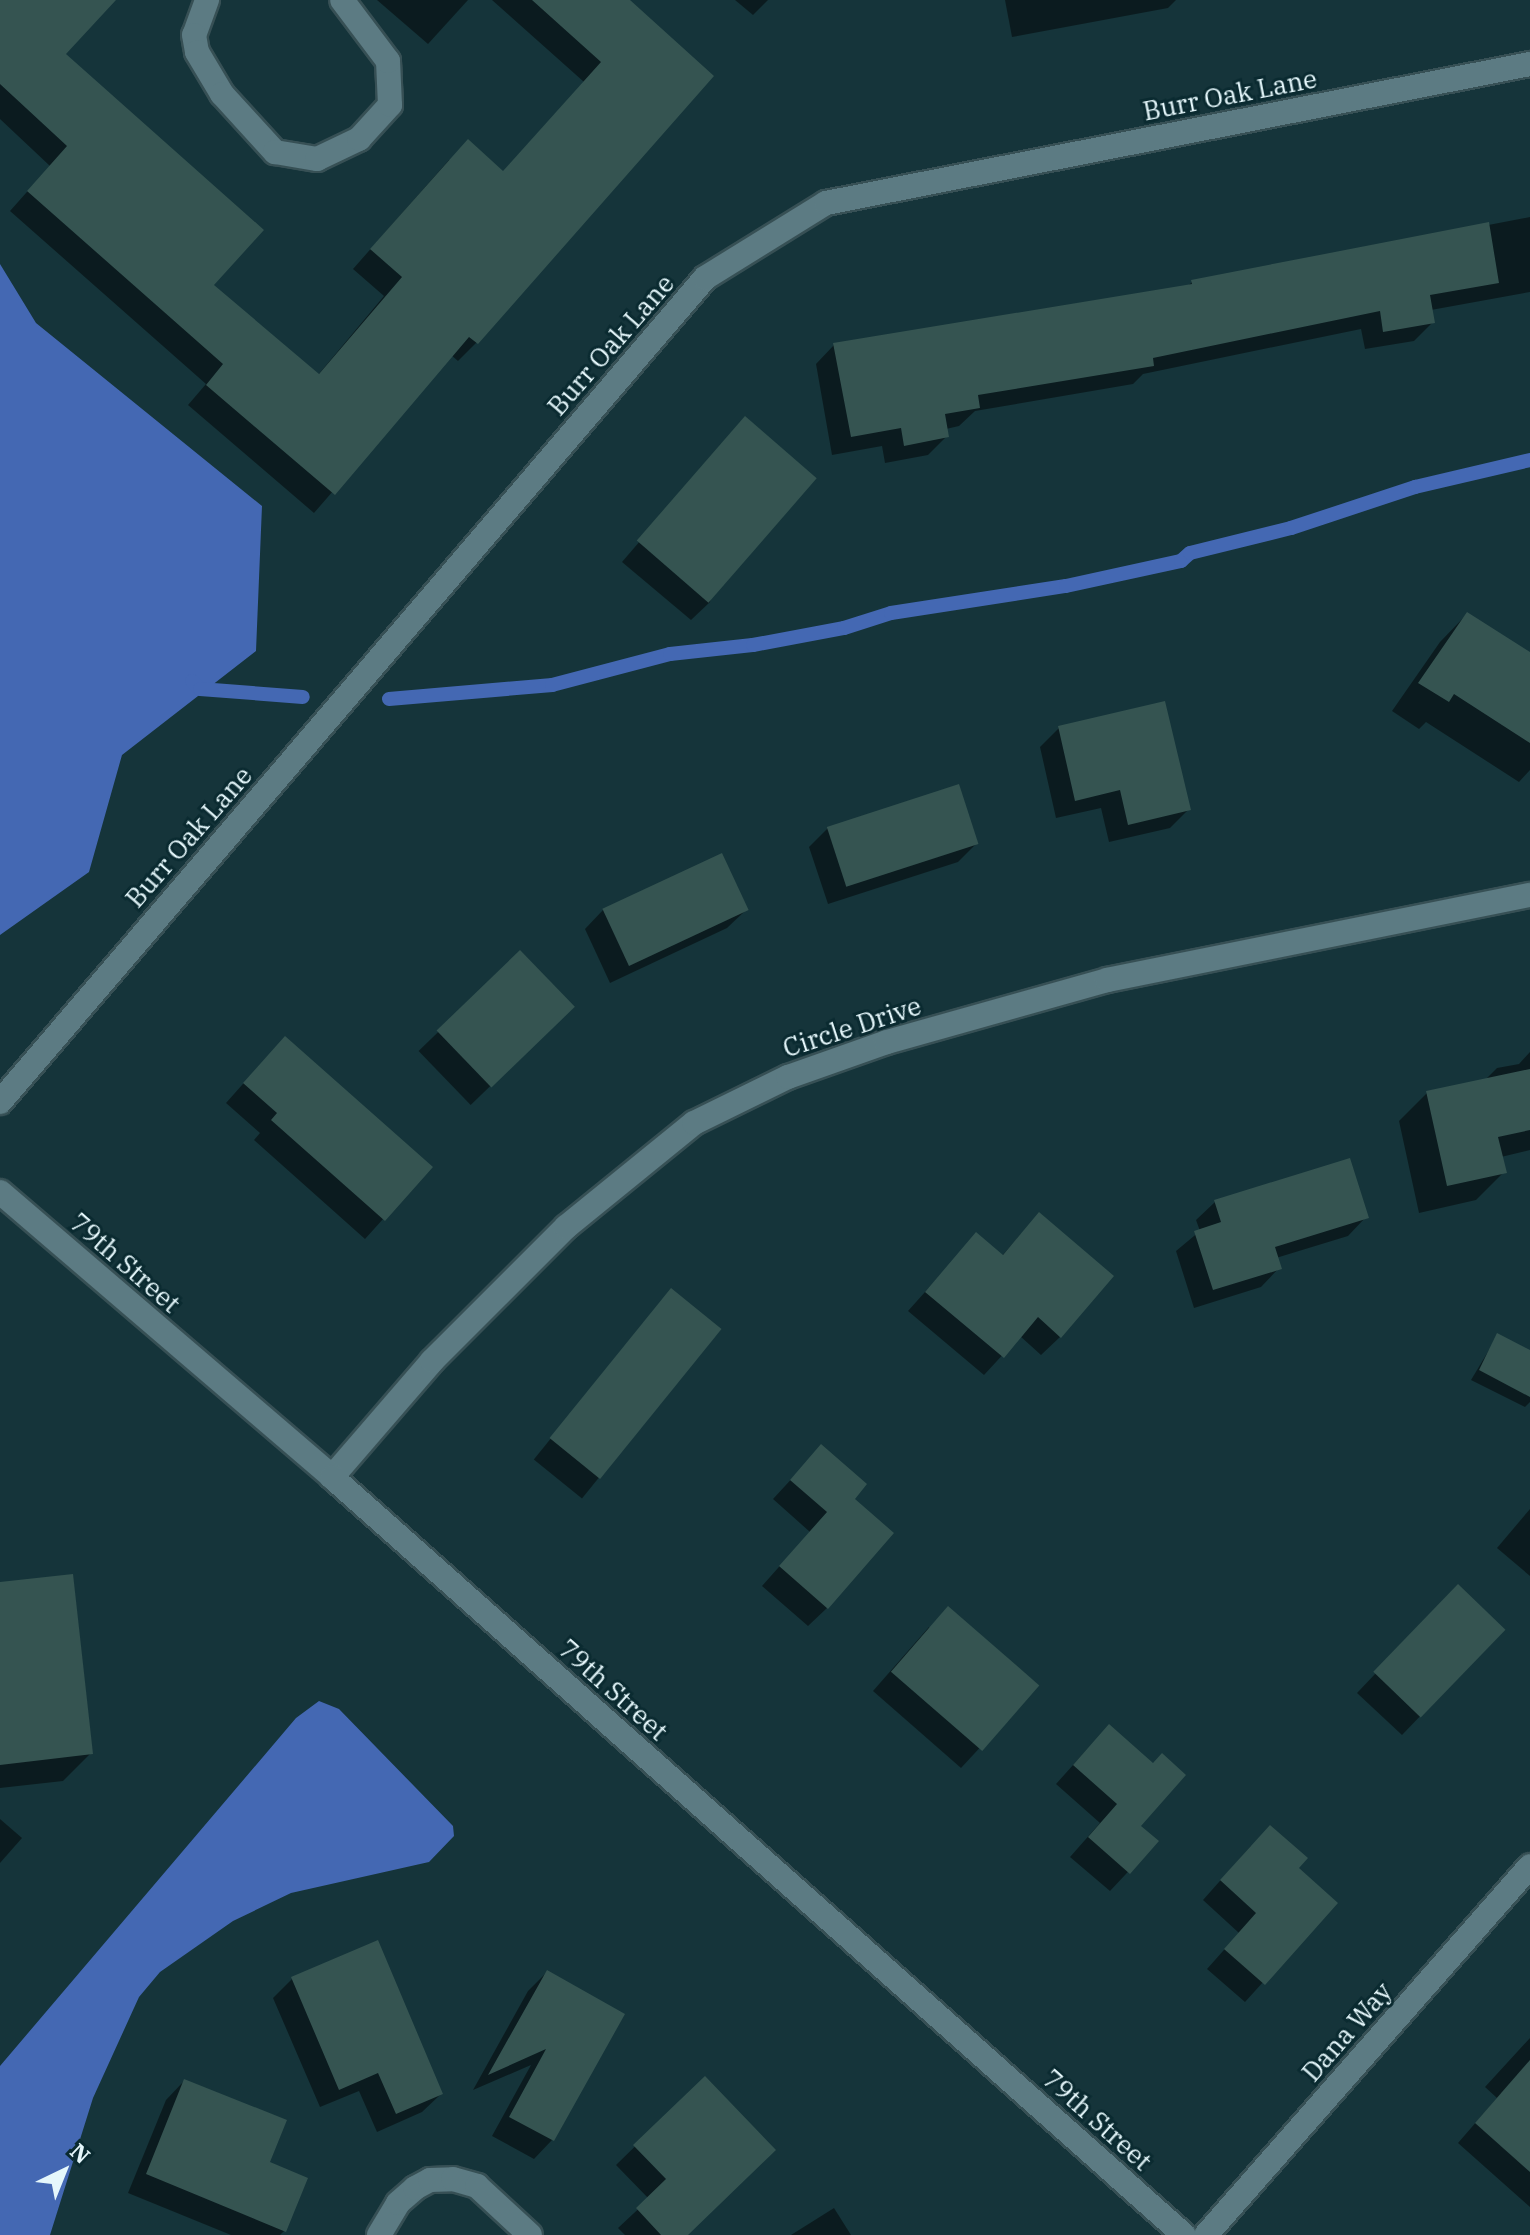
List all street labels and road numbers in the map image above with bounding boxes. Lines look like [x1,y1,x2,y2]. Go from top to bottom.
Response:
street label: Burr Oak Lane [1140,63,1320,127]
street label: Burr Oak Lane [541,268,681,422]
street label: Burr Oak Lane [119,760,259,914]
street label: Circle Drive [779,990,925,1064]
street label: 79th Street [64,1207,186,1319]
street label: 79th Street [552,1633,674,1747]
street label: Dana Way [1296,1976,1398,2088]
street label: 79th Street [1036,2063,1158,2177]

